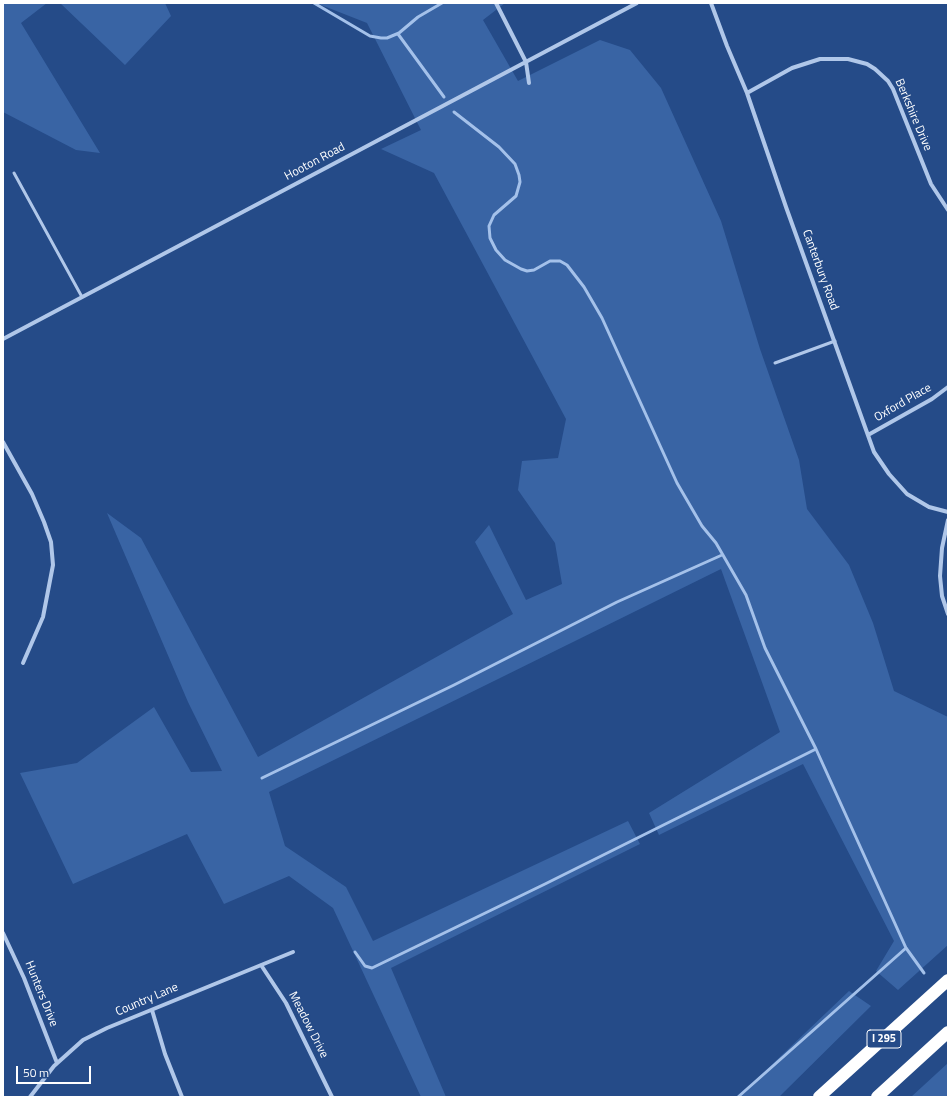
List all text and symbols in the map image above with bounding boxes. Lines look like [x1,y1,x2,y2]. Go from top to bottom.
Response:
street label: Berkshire Drive [891,77,935,153]
street label: Hooton Road [282,140,348,184]
street label: Canterbury Road [799,228,841,312]
street label: Oxford Place [872,381,934,425]
street label: Hunters Drive [21,959,61,1029]
street label: Country Lane [114,980,180,1020]
street label: Meadow Drive [285,989,331,1061]
road number: I 295 [867,1030,901,1048]
scale bar [18,1058,93,1084]
text: 50 m [23,1063,49,1082]

